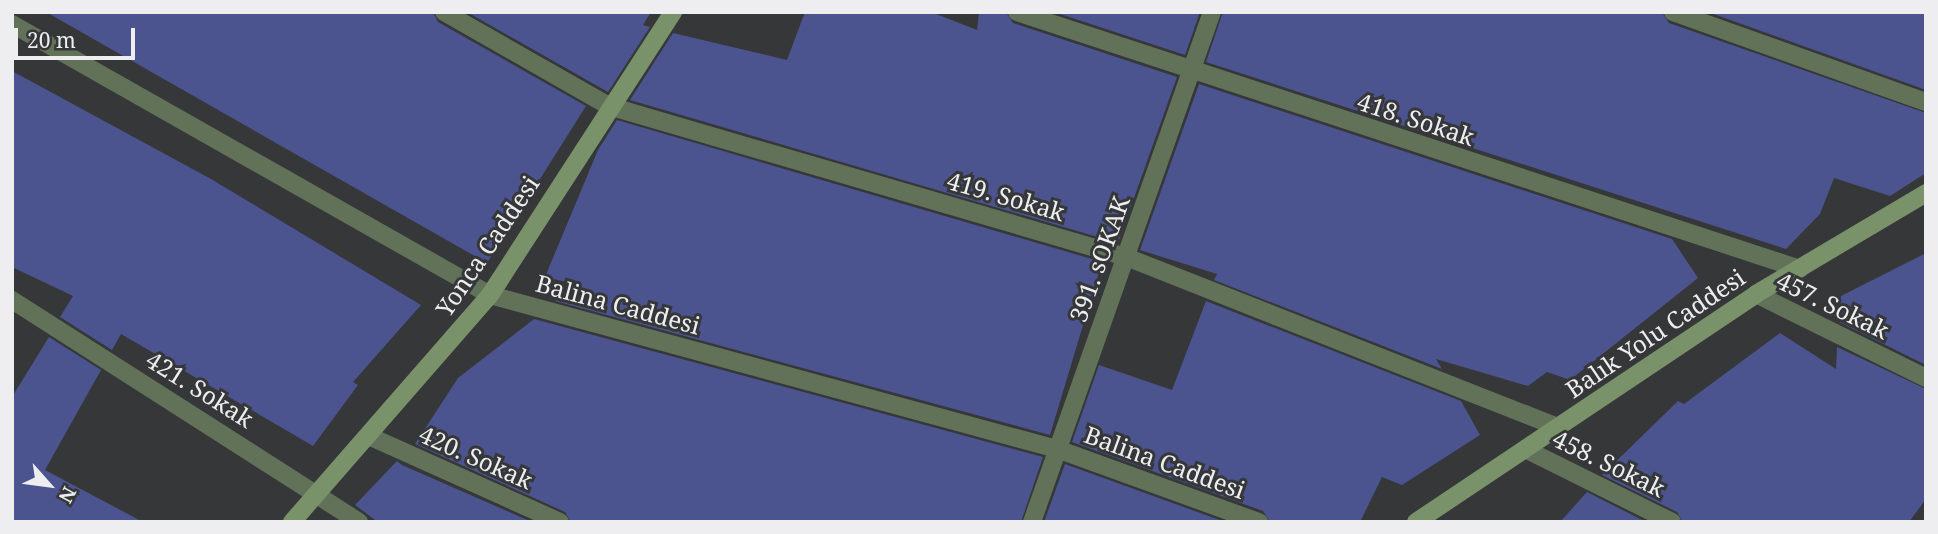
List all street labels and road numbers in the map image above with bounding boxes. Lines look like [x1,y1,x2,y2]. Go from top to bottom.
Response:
street label: 418. Sokak [1354,87,1478,151]
street label: 419. Sokak [944,165,1068,227]
street label: Yonca Caddesi [429,170,545,322]
street label: 391. sOKAK [1063,192,1135,326]
street label: Balık Yolu Caddesi [1560,262,1750,404]
street label: 457. Sokak [1772,266,1894,344]
street label: Balina Caddesi [533,268,703,340]
street label: 421. Sokak [141,345,259,433]
street label: 420. Sokak [415,419,537,495]
street label: Balina Caddesi [1081,420,1249,504]
street label: 458. Sokak [1548,424,1670,502]

